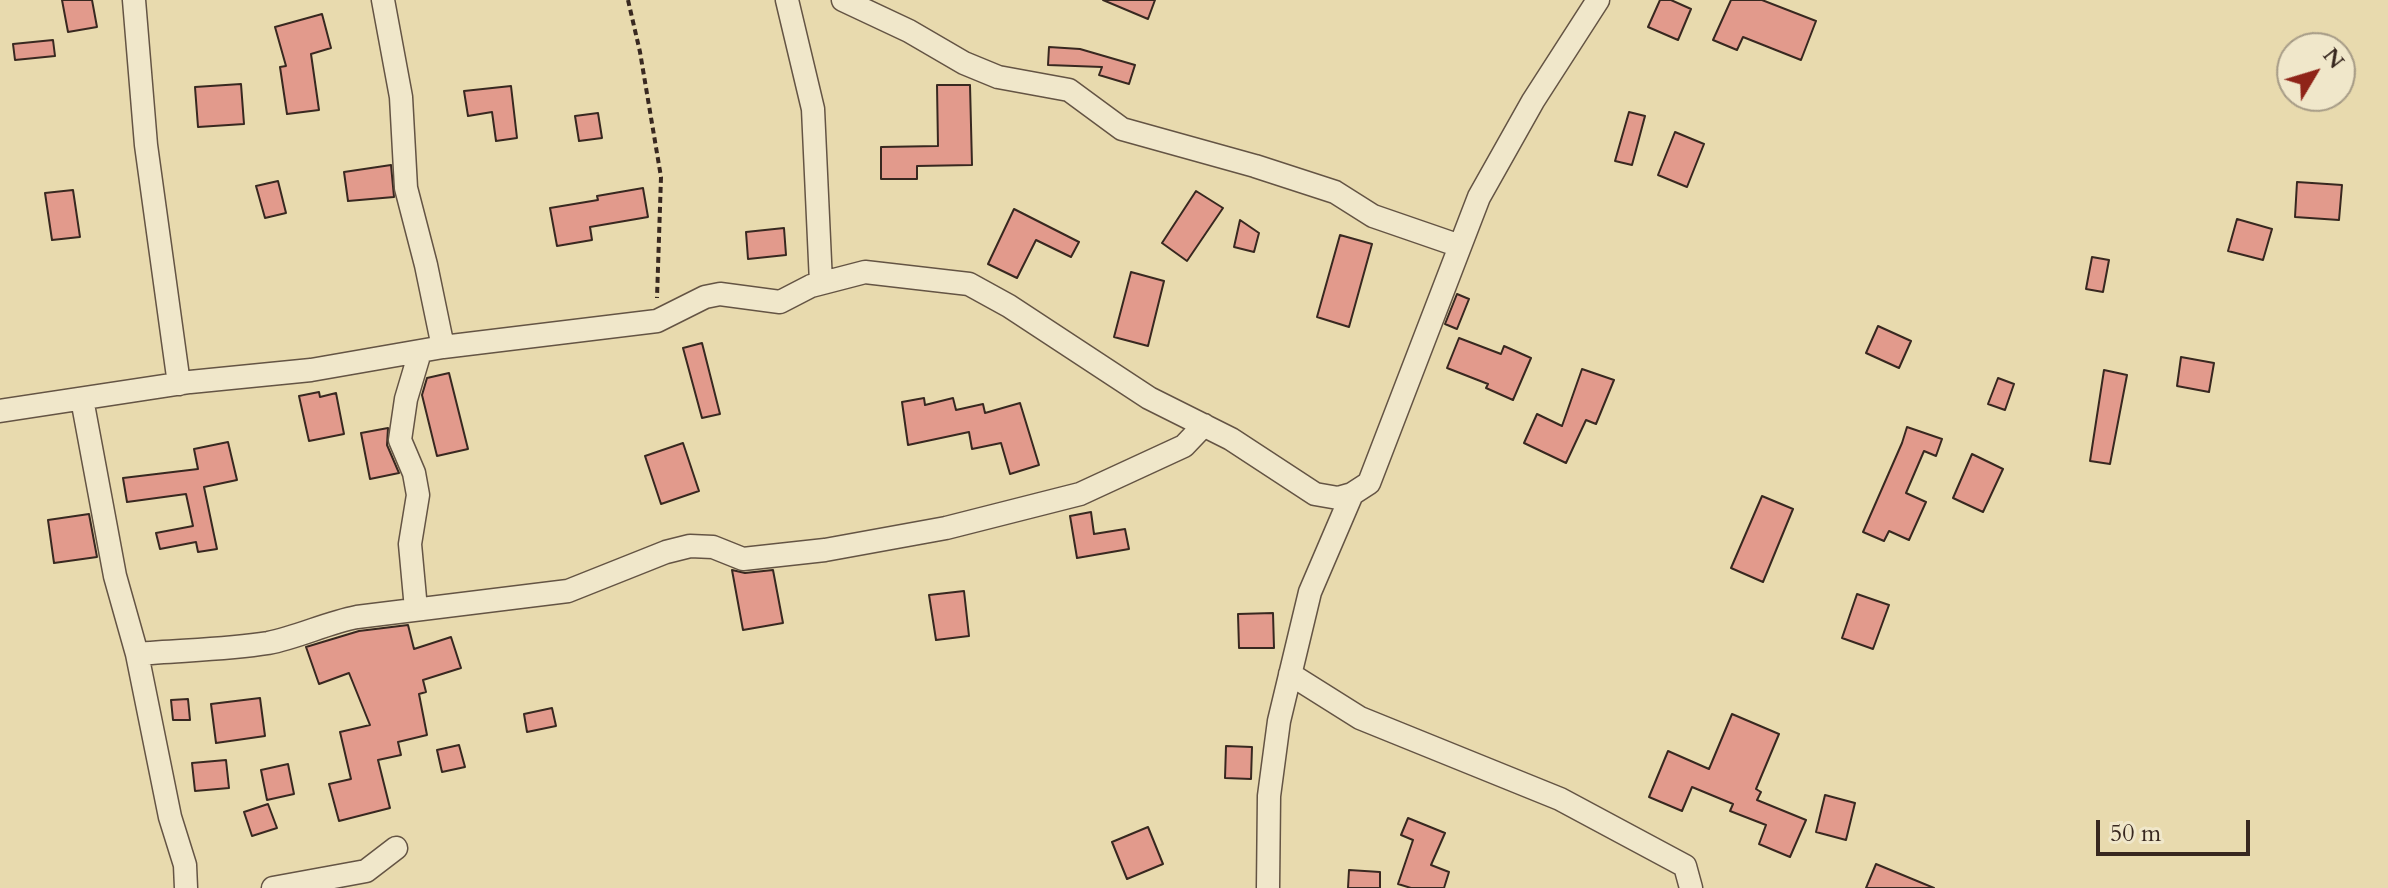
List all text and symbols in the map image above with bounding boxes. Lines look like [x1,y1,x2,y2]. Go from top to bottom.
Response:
north arrow [2276,32,2356,112]
text: N [2316,42,2351,75]
scale bar [2100,804,2254,854]
text: 50 m [2110,817,2161,850]

